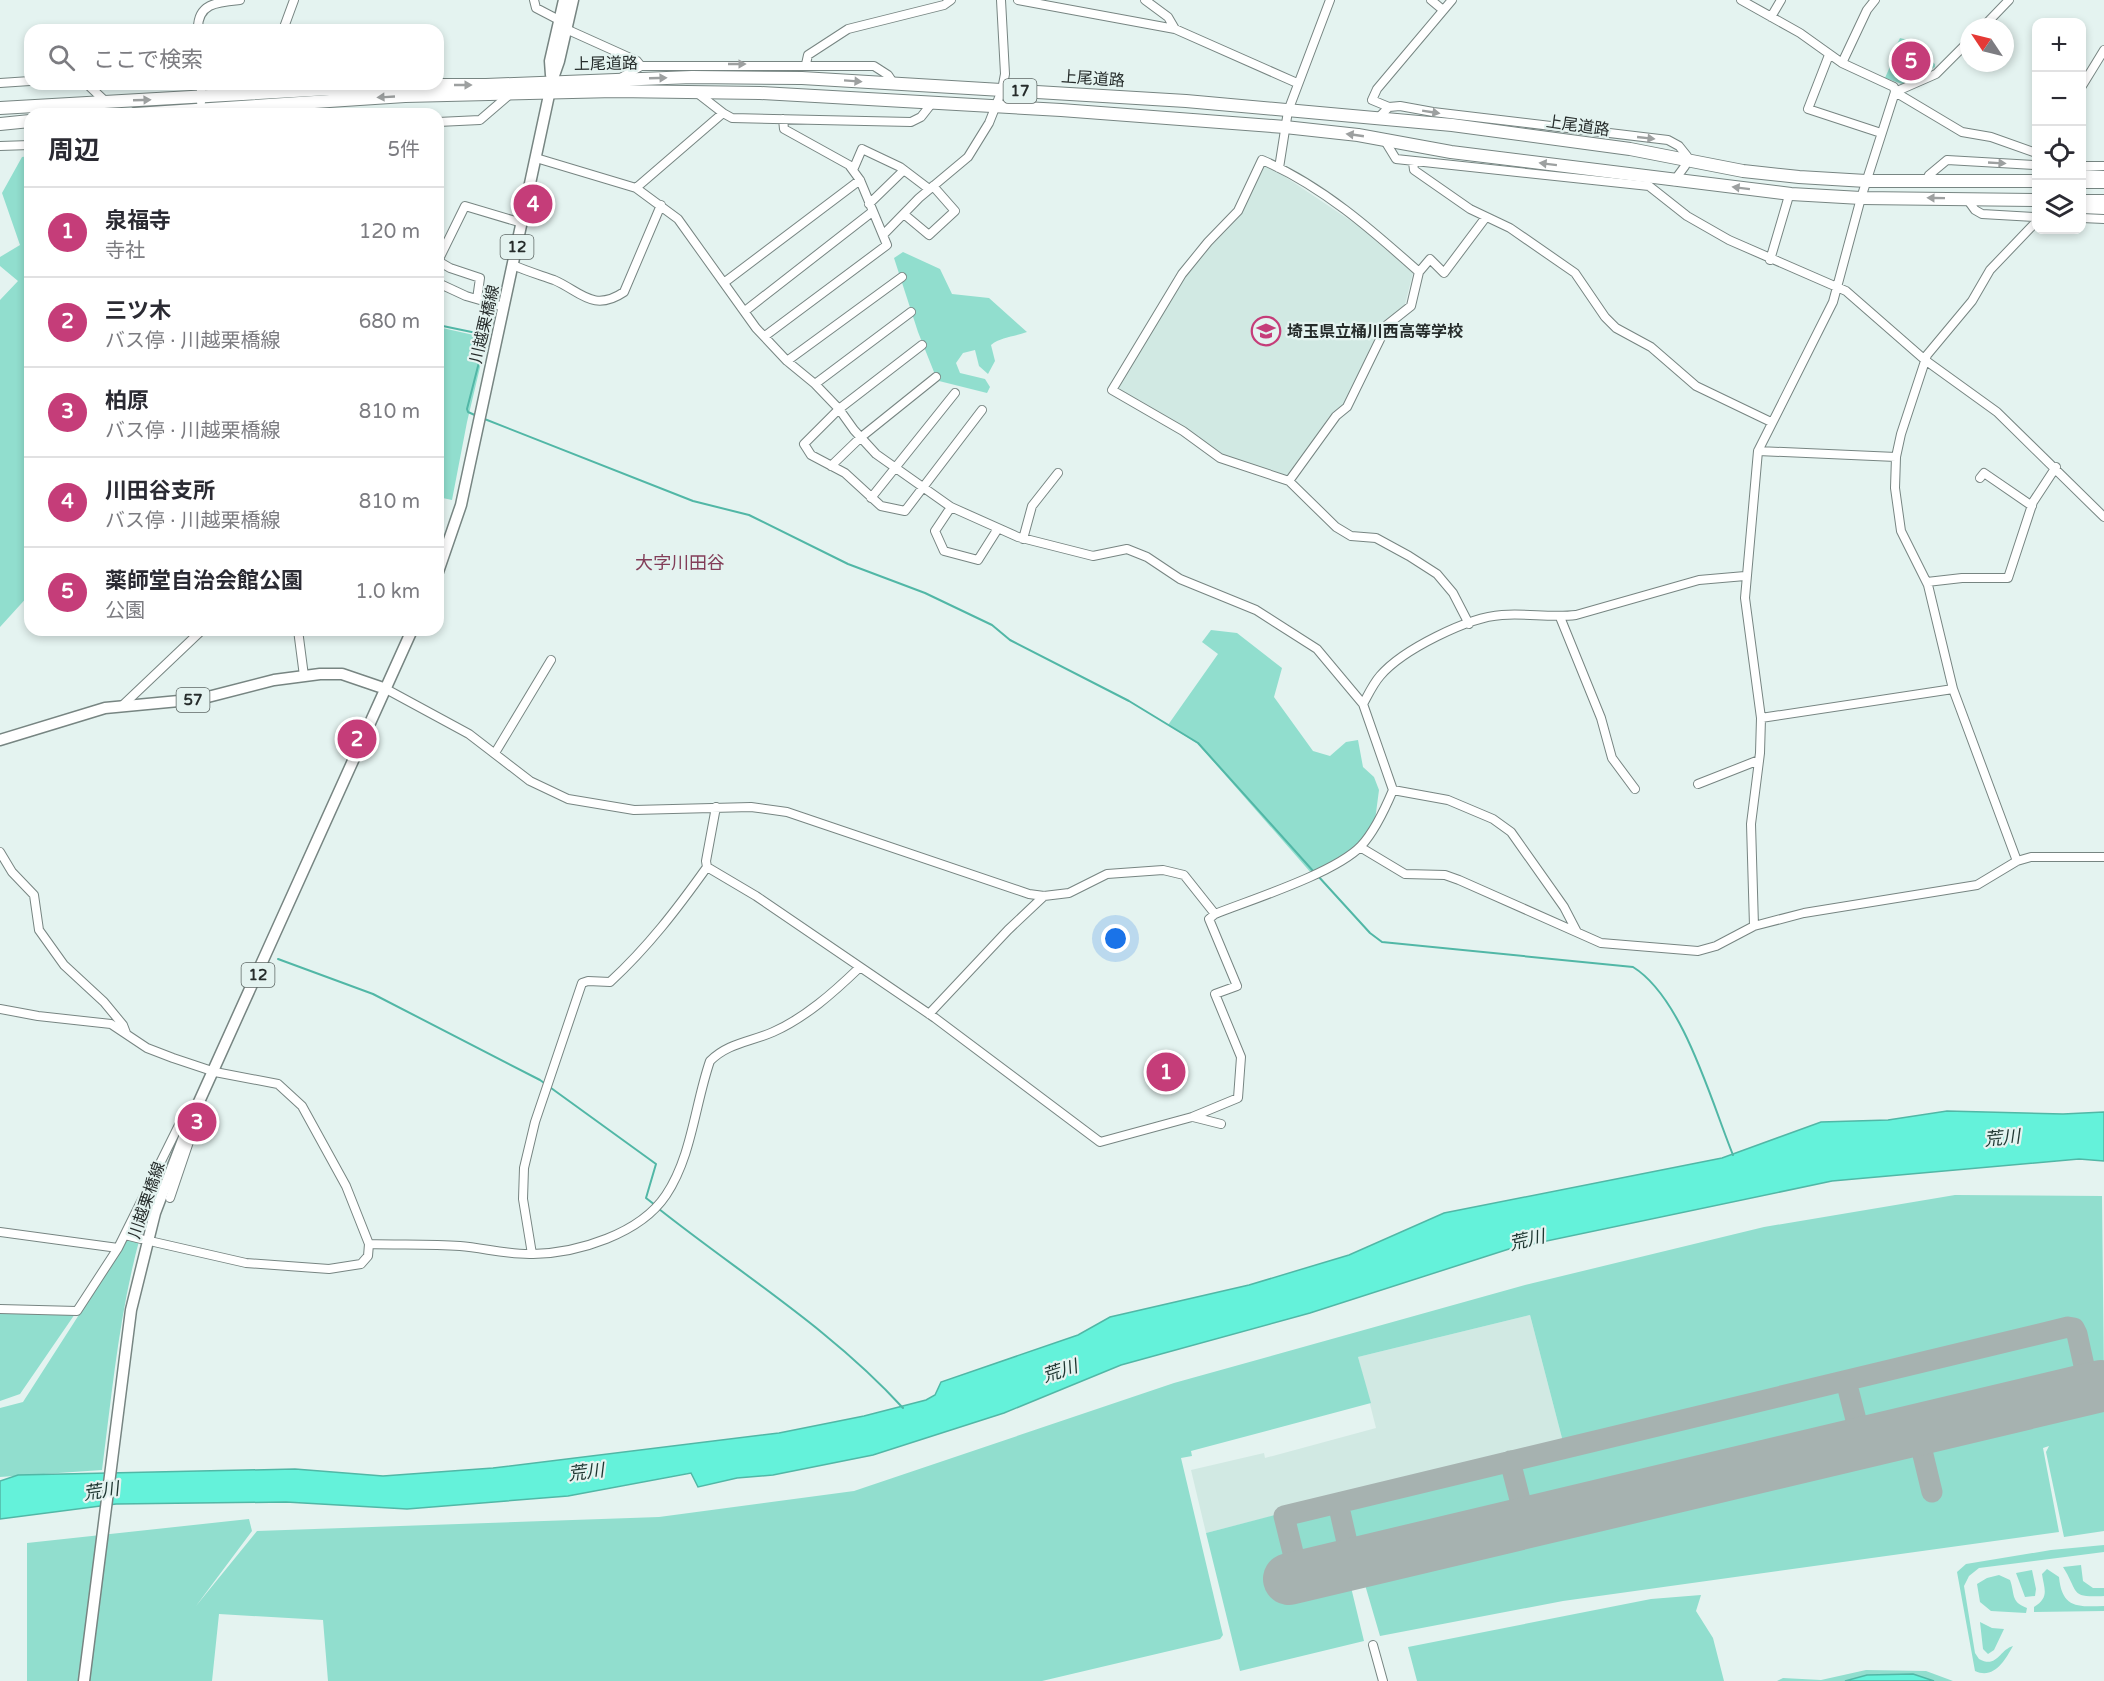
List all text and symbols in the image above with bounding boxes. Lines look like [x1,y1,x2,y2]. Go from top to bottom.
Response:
north arrow [1960,18,2014,72]
map controls [2032,18,2086,234]
button: + [2032,18,2086,72]
search box [24,24,444,90]
pin: 5 [1892,38,1930,84]
icon: search [45,41,78,74]
text: ここで検索 [93,47,203,73]
street label: 上尾道路 [574,53,638,75]
one-way arrow [727,59,746,69]
street label: 上尾道路 [1060,67,1126,91]
button: − [2032,72,2086,126]
one-way arrow [648,74,667,83]
one-way arrow [843,76,862,86]
road number: 17 [1004,79,1036,103]
one-way arrow [453,80,472,90]
one-way arrow [376,93,395,102]
one-way arrow [133,95,152,104]
one-way arrow [1422,107,1441,116]
street label: 上尾道路 [1545,112,1611,140]
button: locate [2032,126,2086,180]
one-way arrow [1346,131,1365,140]
one-way arrow [1636,133,1655,142]
text: 周辺 [48,135,100,166]
text: 5件 [387,138,420,162]
one-way arrow [1987,158,2006,168]
one-way arrow [1538,160,1557,169]
button: layers [2032,180,2086,234]
pin: 4 [514,182,552,226]
one-way arrow [1732,183,1751,193]
one-way arrow [1927,193,1946,203]
text: 泉福寺 [105,208,171,234]
text: 1 [61,220,74,244]
text: 120 m [359,220,420,244]
road number: 12 [500,235,534,259]
text: 寺社 [105,239,145,263]
street label: 川越栗橋線 [466,283,504,365]
text: 三ツ木 [105,298,171,324]
text: 2 [61,310,74,334]
text: 680 m [359,310,420,334]
school or university icon: 埼玉県立桶川西高等学校 [1250,315,1282,347]
place label: 埼玉県立桶川西高等学校 [1287,322,1463,342]
text: バス停 · 川越栗橋線 [105,329,281,353]
text: 柏原 [105,388,149,414]
text: 3 [61,400,74,424]
text: 810 m [359,400,420,424]
text: バス停 · 川越栗橋線 [105,419,281,443]
text: 川田谷支所 [105,478,215,504]
text: 4 [61,490,74,514]
text: 810 m [359,490,420,514]
text: バス停 · 川越栗橋線 [105,509,281,533]
district label: 大字川田谷 [635,552,725,574]
text: 薬師堂自治会館公園 [105,568,303,594]
text: 5 [61,580,74,604]
text: 1.0 km [355,580,420,604]
text: 公園 [105,599,145,623]
road number: 57 [176,688,210,712]
pin: 2 [338,716,376,762]
your location [1101,924,1130,953]
road number: 12 [242,963,274,987]
pin: 1 [1146,1050,1186,1094]
pin: 3 [178,1100,216,1144]
water label: 荒川 [1983,1125,2023,1151]
street label: 川越栗橋線 [124,1159,169,1241]
water label: 荒川 [1507,1225,1549,1255]
water label: 荒川 [1039,1354,1082,1387]
water label: 荒川 [567,1459,607,1485]
water label: 荒川 [82,1477,122,1505]

